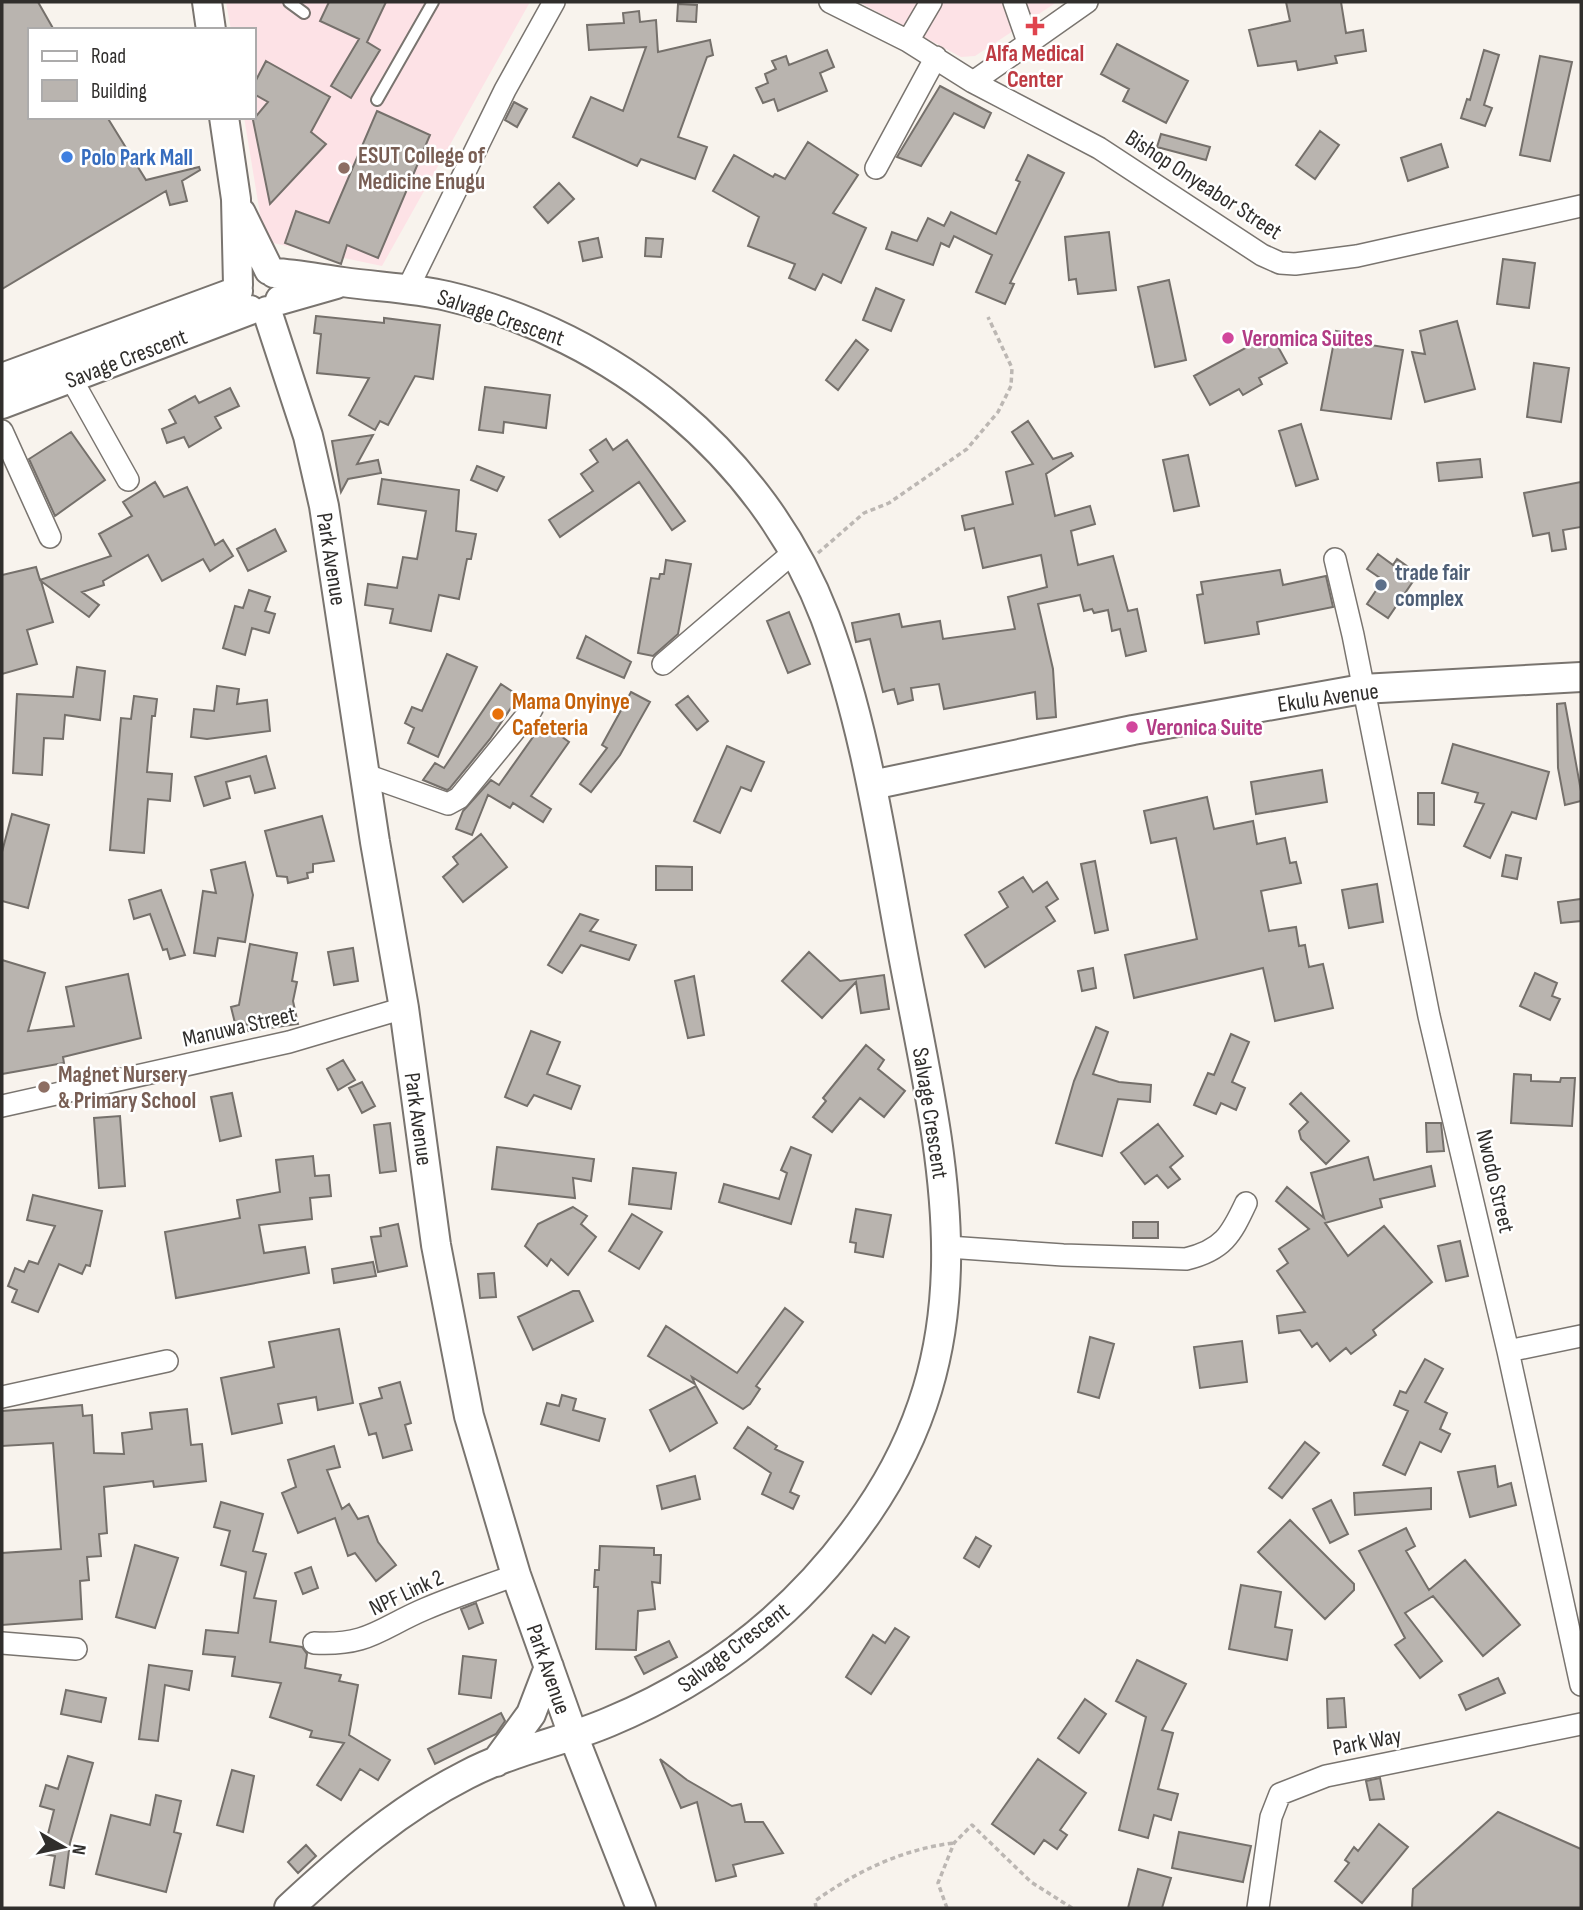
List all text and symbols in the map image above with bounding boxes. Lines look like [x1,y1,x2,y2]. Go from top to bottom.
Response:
marker: Alfa Medical Center [1025,16,1045,36]
legend [28,28,256,119]
place label: Alfa Medical Center [985,40,1084,94]
text: Road [91,44,126,69]
text: Building [91,79,147,104]
street label: Bishop Onyeabor Street [1120,124,1287,246]
place label: ESUT College of Medicine Enugu [358,142,486,196]
place label: Polo Park Mall [81,144,193,172]
marker: Polo Park Mall [59,149,75,165]
marker: ESUT College of Medicine Enugu [336,160,352,176]
street label: Salvage Crescent [433,283,568,353]
street label: Savage Crescent [62,323,191,395]
place label: Veromica Suites [1242,325,1373,353]
marker: Veromica Suites [1220,330,1236,346]
street label: Park Avenue [310,511,352,608]
place label: trade fair complex [1395,559,1470,613]
marker: trade fair complex [1373,577,1389,593]
street label: Ekulu Avenue [1276,677,1380,719]
place label: Mama Onyinye Cafeteria [512,688,630,742]
marker: Mama Onyinye Cafeteria [490,706,506,722]
place label: Veronica Suite [1146,714,1263,742]
marker: Veronica Suite [1124,719,1140,735]
street label: Manuwa Street [180,1000,299,1054]
street label: Salvage Crescent [906,1046,954,1181]
place label: Magnet Nursery & Primary School [58,1061,196,1115]
street label: Park Avenue [398,1071,438,1167]
marker: Magnet Nursery & Primary School [36,1079,52,1095]
street label: Nwodo Street [1470,1127,1521,1236]
street label: NPF Link 2 [365,1564,448,1622]
street label: Salvage Crescent [672,1597,795,1699]
street label: Park Avenue [520,1621,577,1718]
street label: Park Way [1331,1722,1404,1762]
north arrow [28,1812,98,1882]
text: N [66,1843,90,1856]

